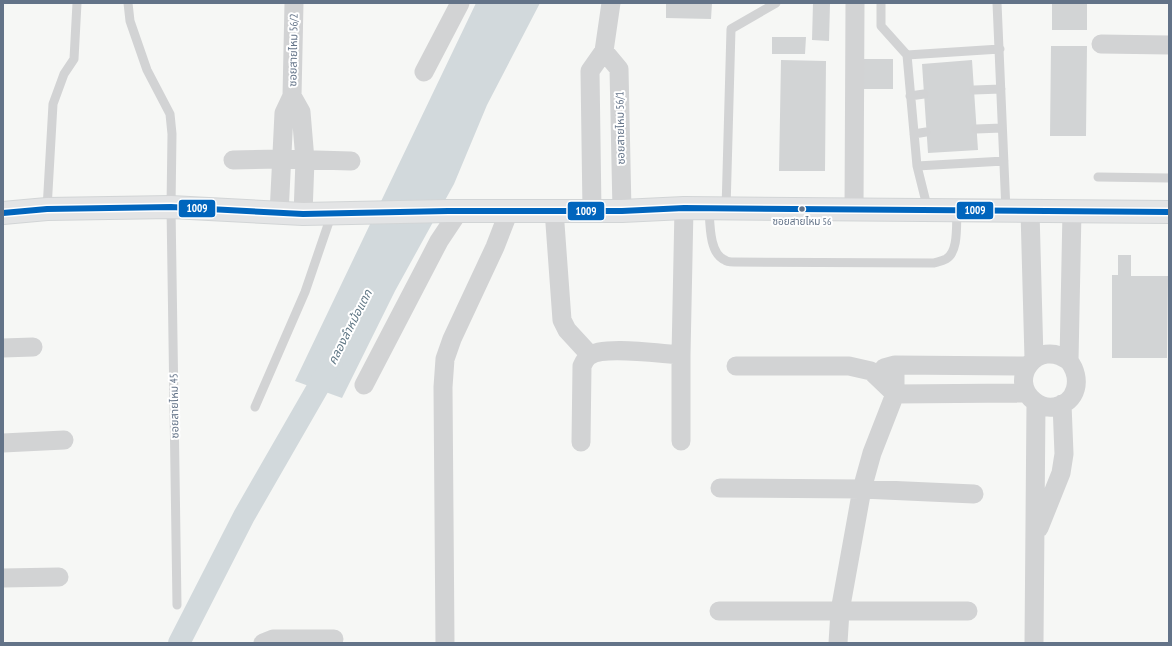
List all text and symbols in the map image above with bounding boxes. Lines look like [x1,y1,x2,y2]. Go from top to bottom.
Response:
street label: ซอยสายไหม 56/2 [285,13,301,87]
street label: ซอยสายไหม 56/1 [612,91,628,165]
line badge: 1009 [178,199,216,218]
text: 1009 [186,201,208,215]
line badge: 1009 [567,201,605,221]
line badge: 1009 [956,201,994,220]
text: 1009 [964,203,986,217]
text: 1009 [575,204,597,218]
marker: ซอยสายไหม 56 [797,204,807,214]
place label: ซอยสายไหม 56 [772,215,832,228]
water label: คลองลำหม้อแตก [324,286,375,367]
street label: ซอยสายไหม 45 [166,373,182,439]

